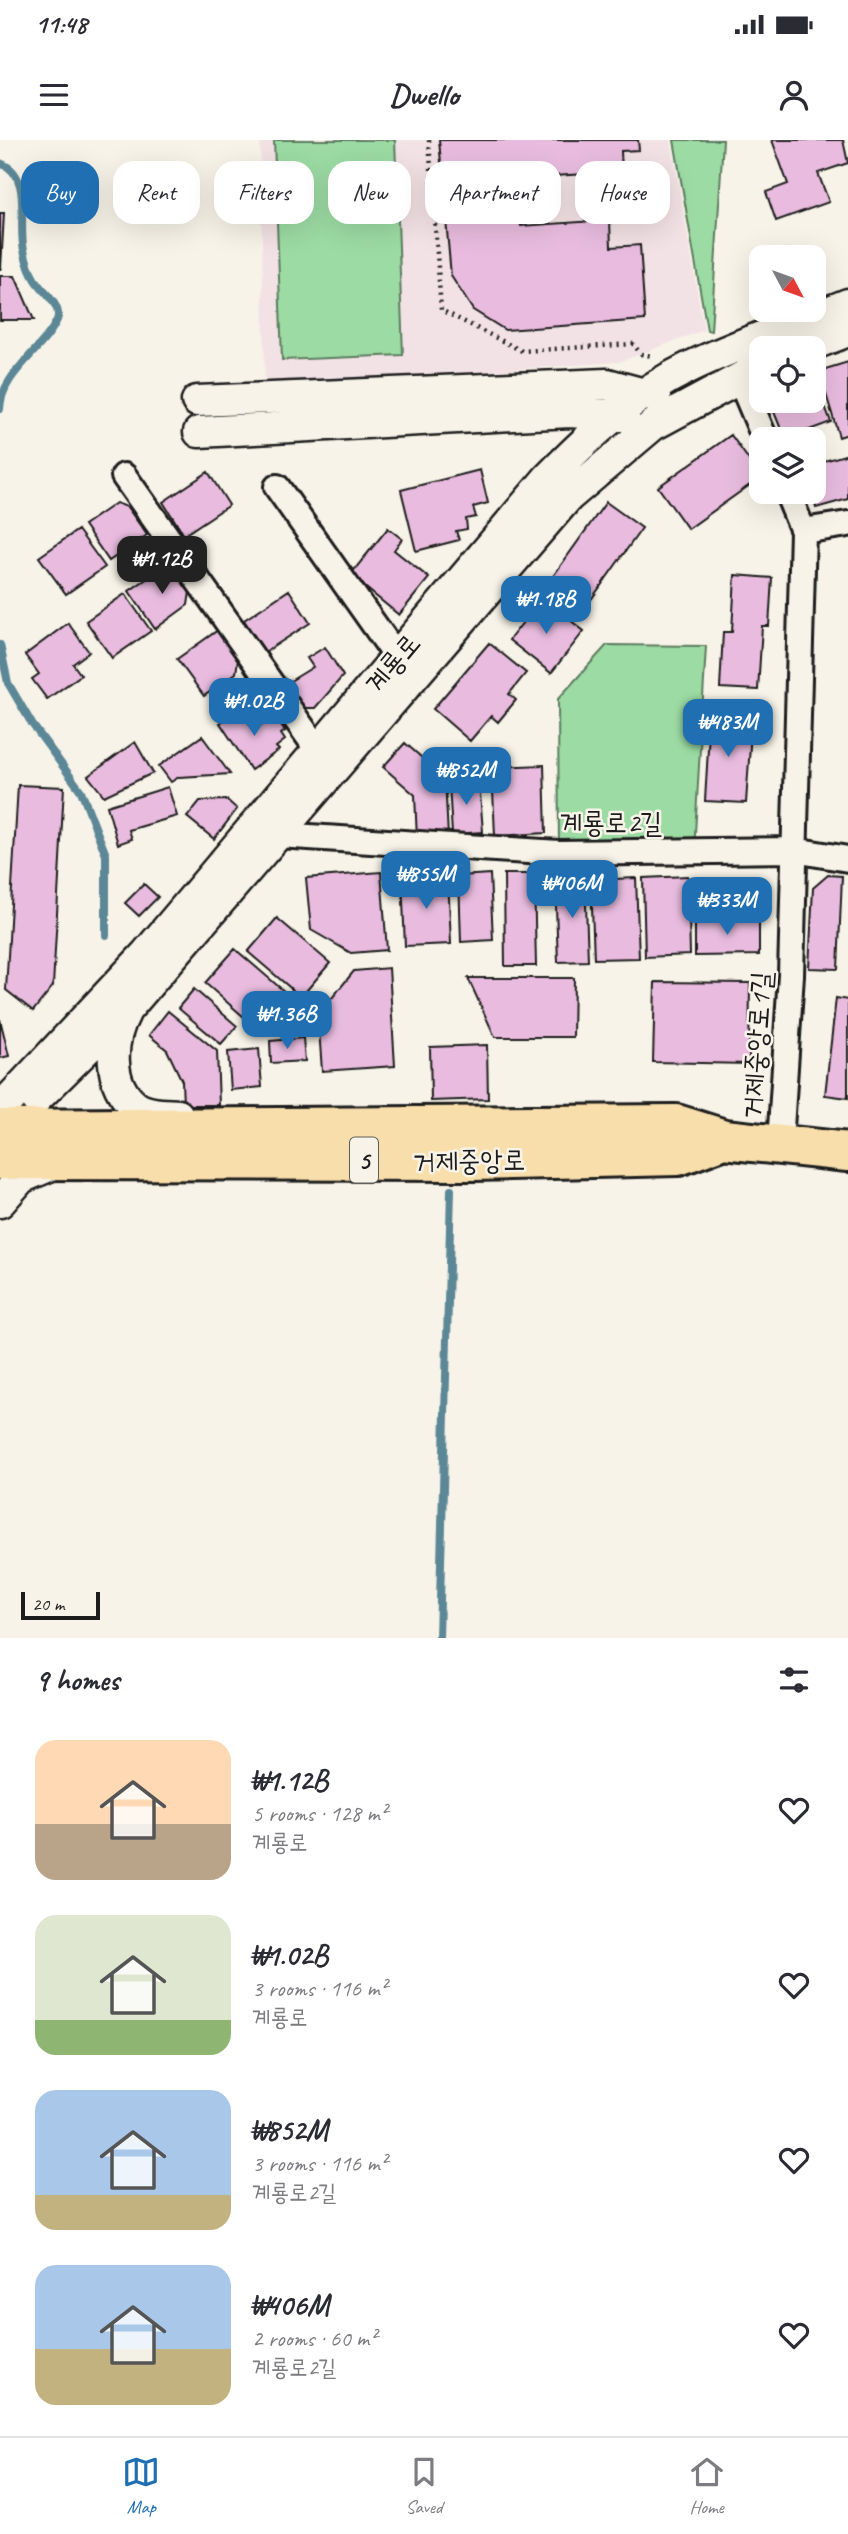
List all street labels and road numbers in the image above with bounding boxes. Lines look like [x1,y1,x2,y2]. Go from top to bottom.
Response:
street label: 계룡로 [357,626,428,700]
street label: 계룡로2길 [560,805,662,840]
street label: 거제중앙로1길 [734,970,779,1120]
road number: 5 [350,1138,378,1182]
street label: 거제중앙로 [412,1142,526,1179]

